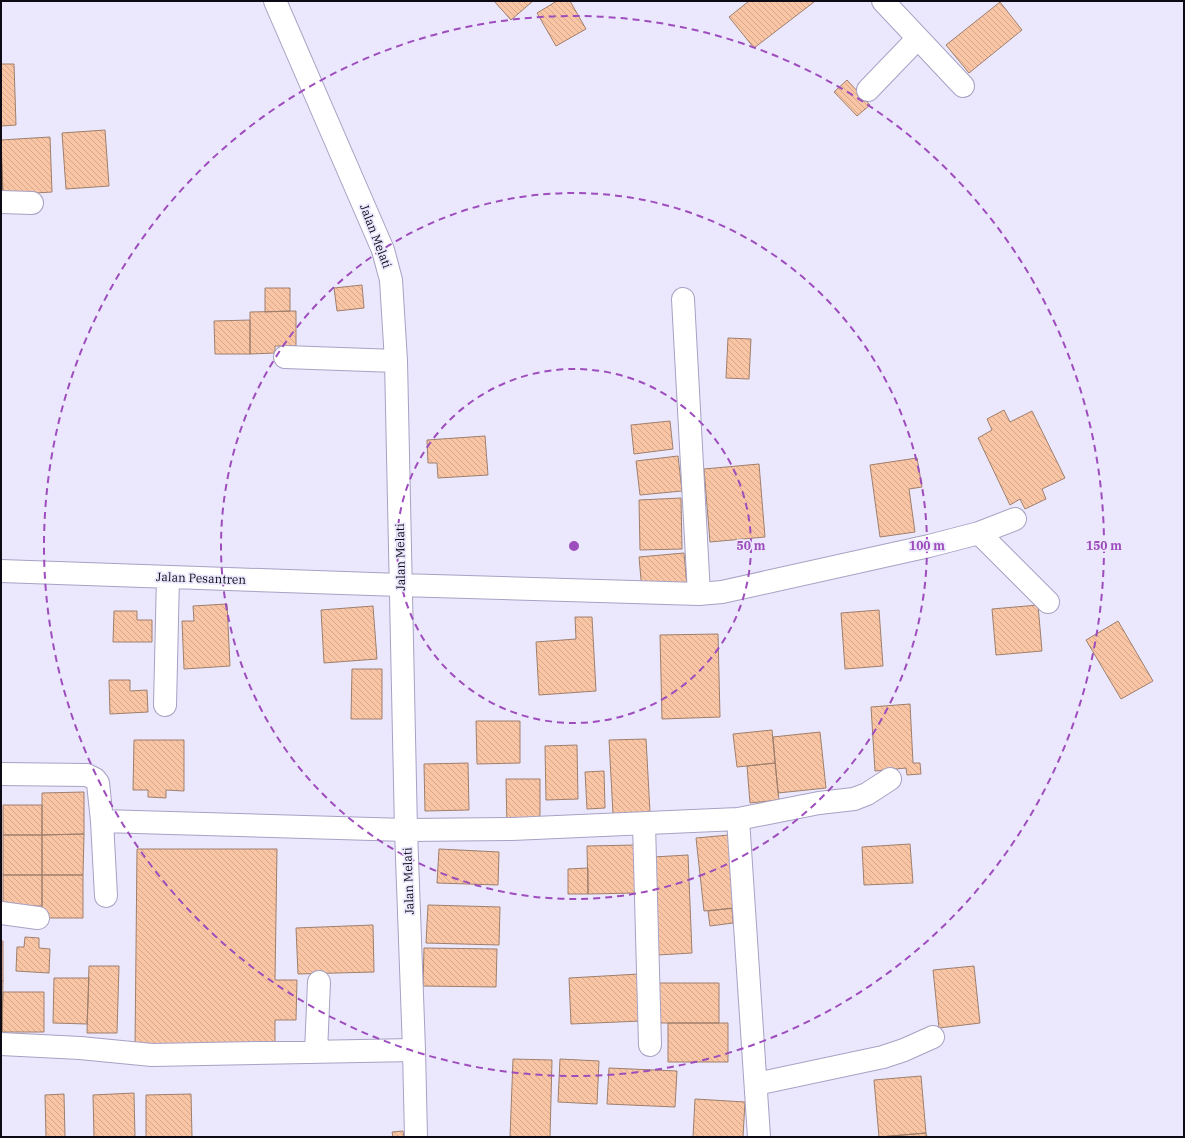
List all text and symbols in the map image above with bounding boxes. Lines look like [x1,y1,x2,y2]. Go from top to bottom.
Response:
street label: Jalan Melati [357,202,395,270]
street label: Jalan Melati [392,523,408,591]
text: 50 m [737,538,766,553]
text: 100 m [909,538,945,553]
text: 150 m [1086,538,1122,553]
centre of rings [567,539,581,553]
street label: Jalan Pesantren [156,569,247,587]
street label: Jalan Melati [399,847,417,915]

